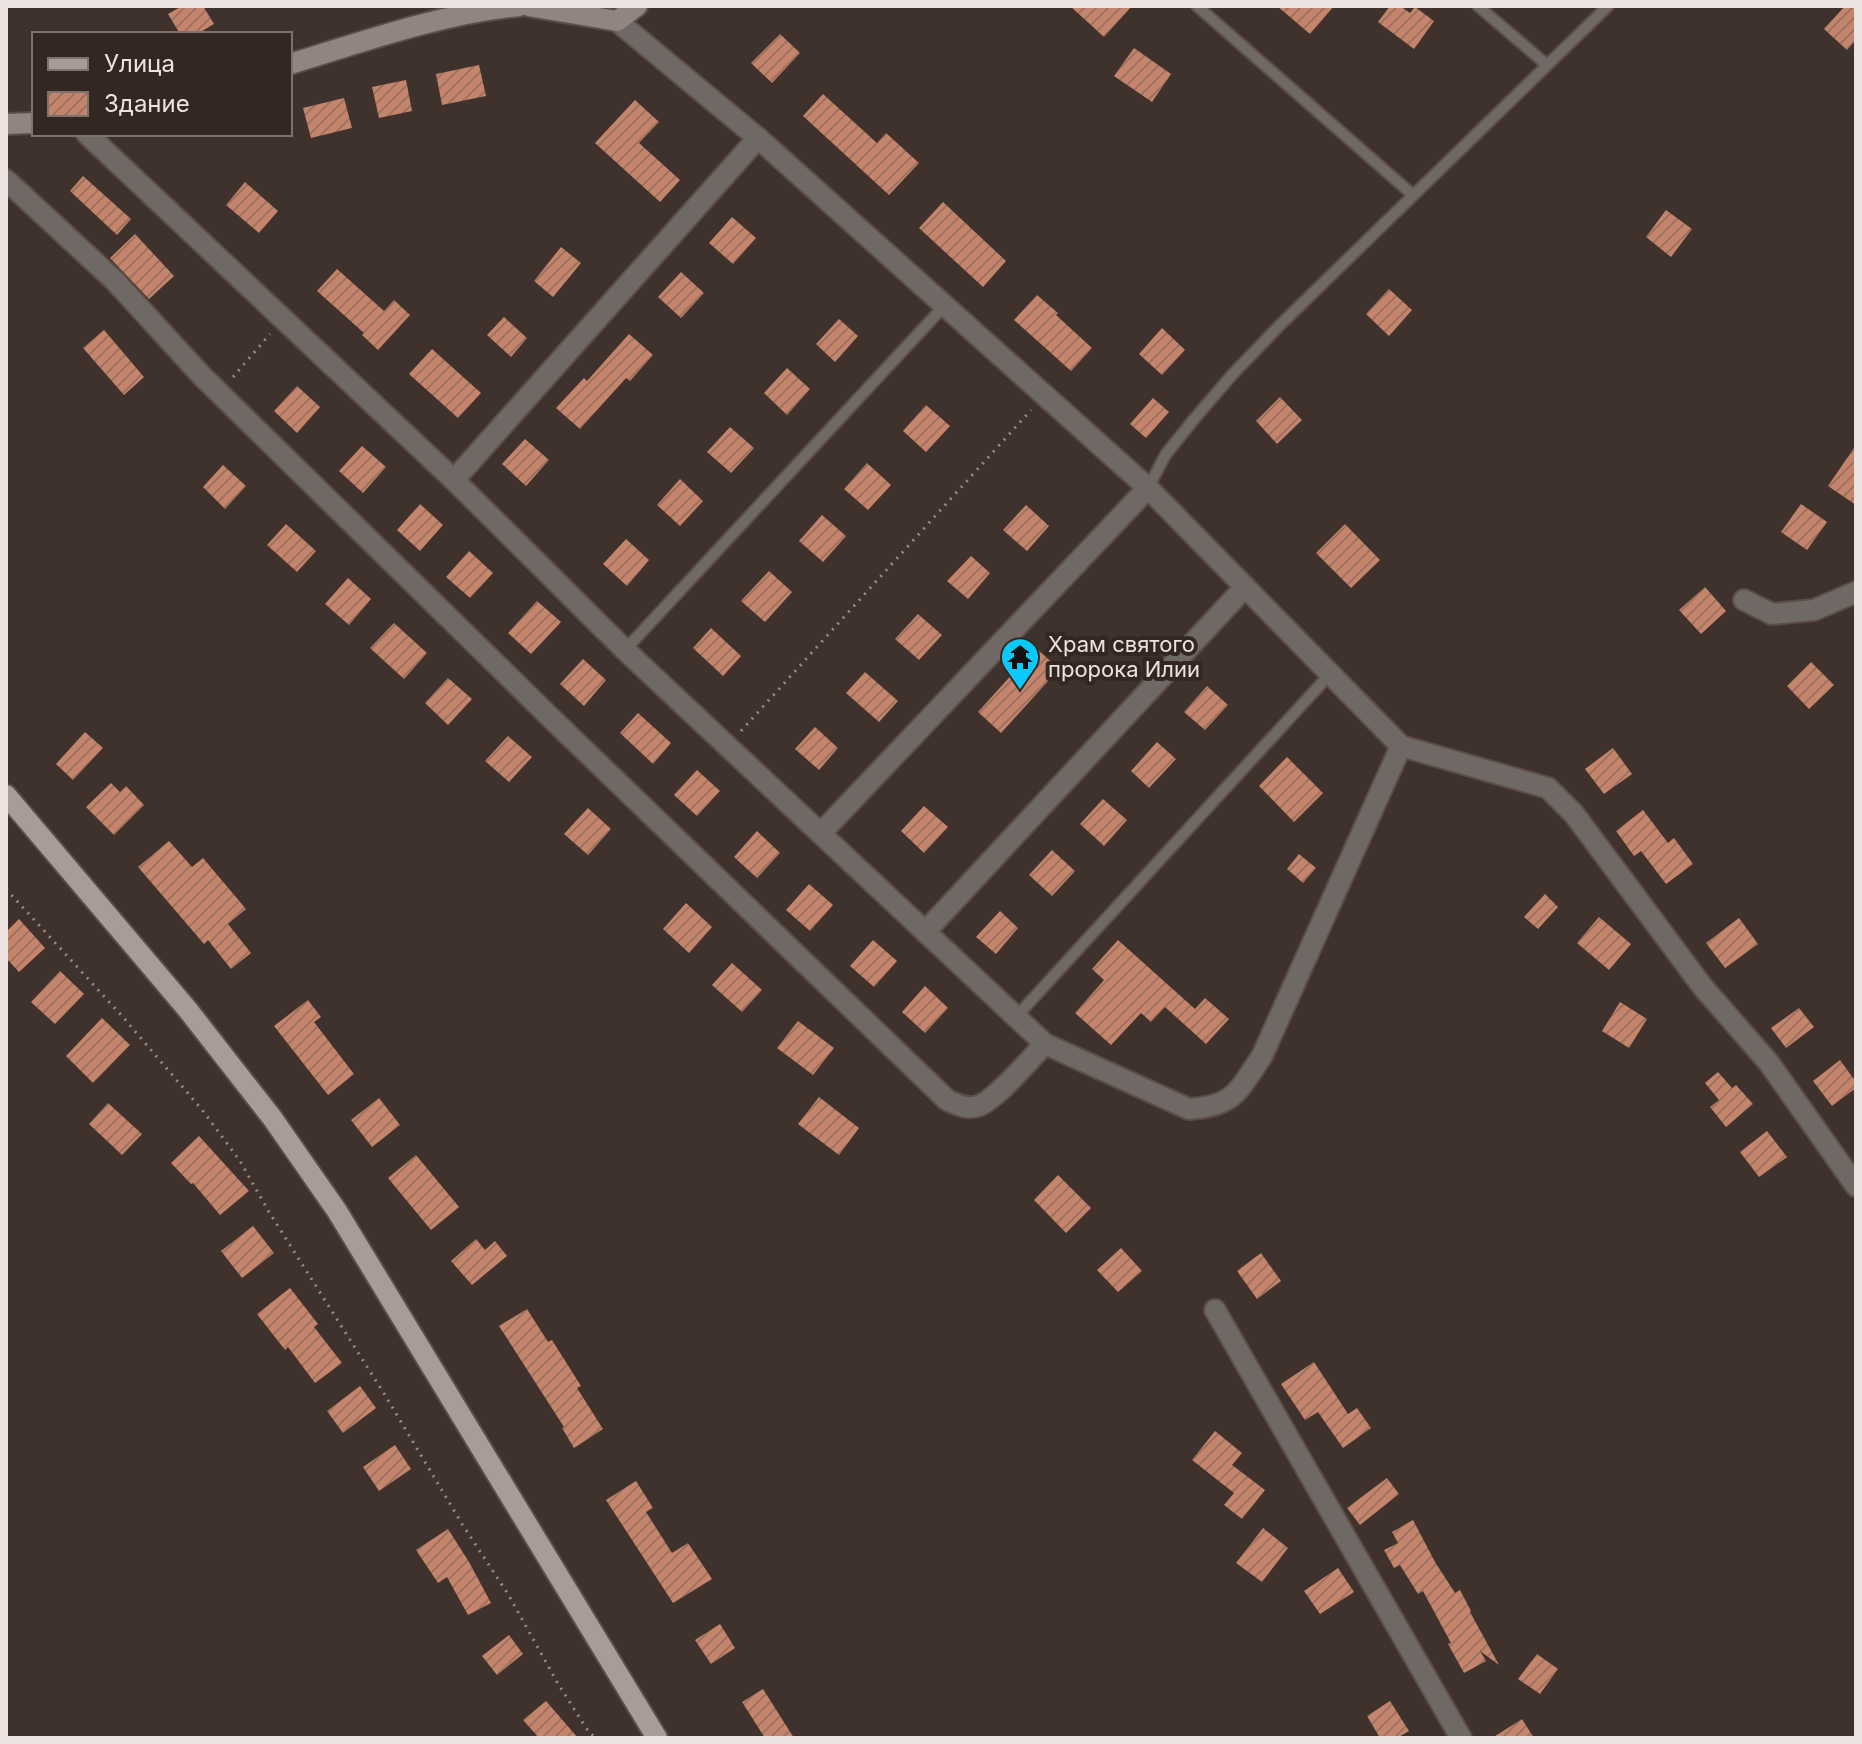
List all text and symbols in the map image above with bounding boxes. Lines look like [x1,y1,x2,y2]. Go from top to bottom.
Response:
legend [32,32,292,136]
text: Улица [104,49,175,78]
text: Здание [104,89,190,118]
place label: Храм святого пророка Илии [1048,631,1200,682]
temple icon: Храм святого пророка Илии [999,636,1041,691]

